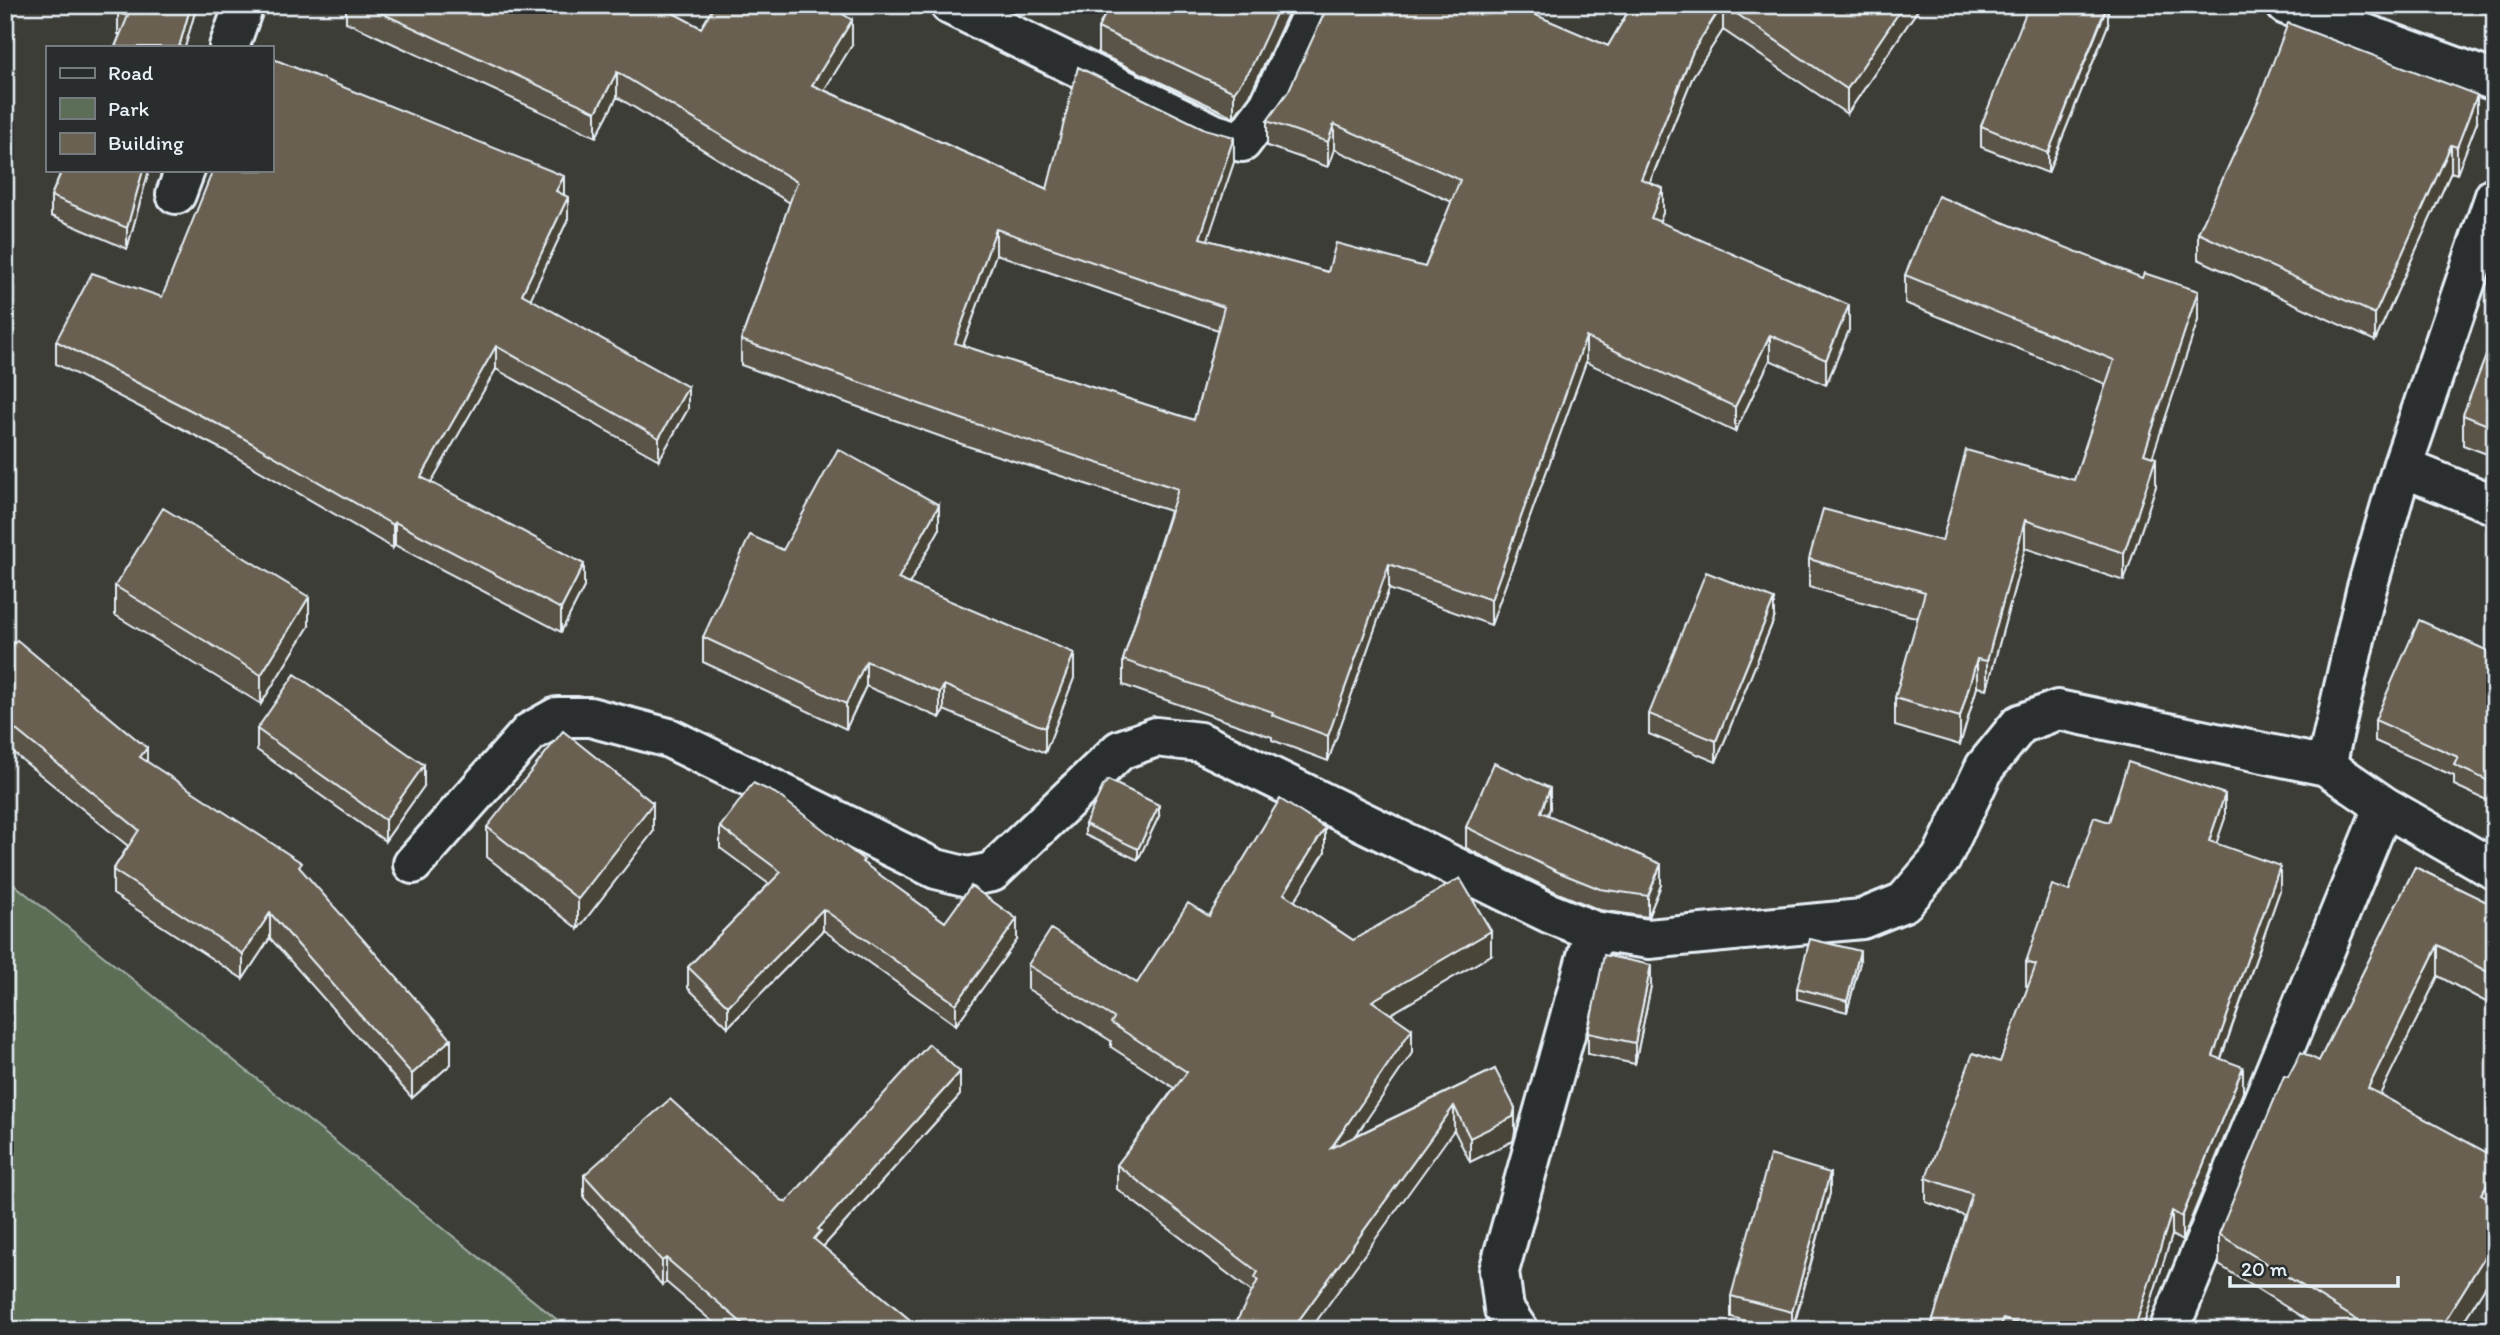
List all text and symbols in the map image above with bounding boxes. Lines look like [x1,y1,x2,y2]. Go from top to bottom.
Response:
legend [46,46,273,172]
text: Road [108,60,154,85]
text: Park [108,96,150,121]
text: Building [108,130,184,155]
scale bar [2230,1244,2398,1288]
text: 20 m [2241,1256,2288,1281]

